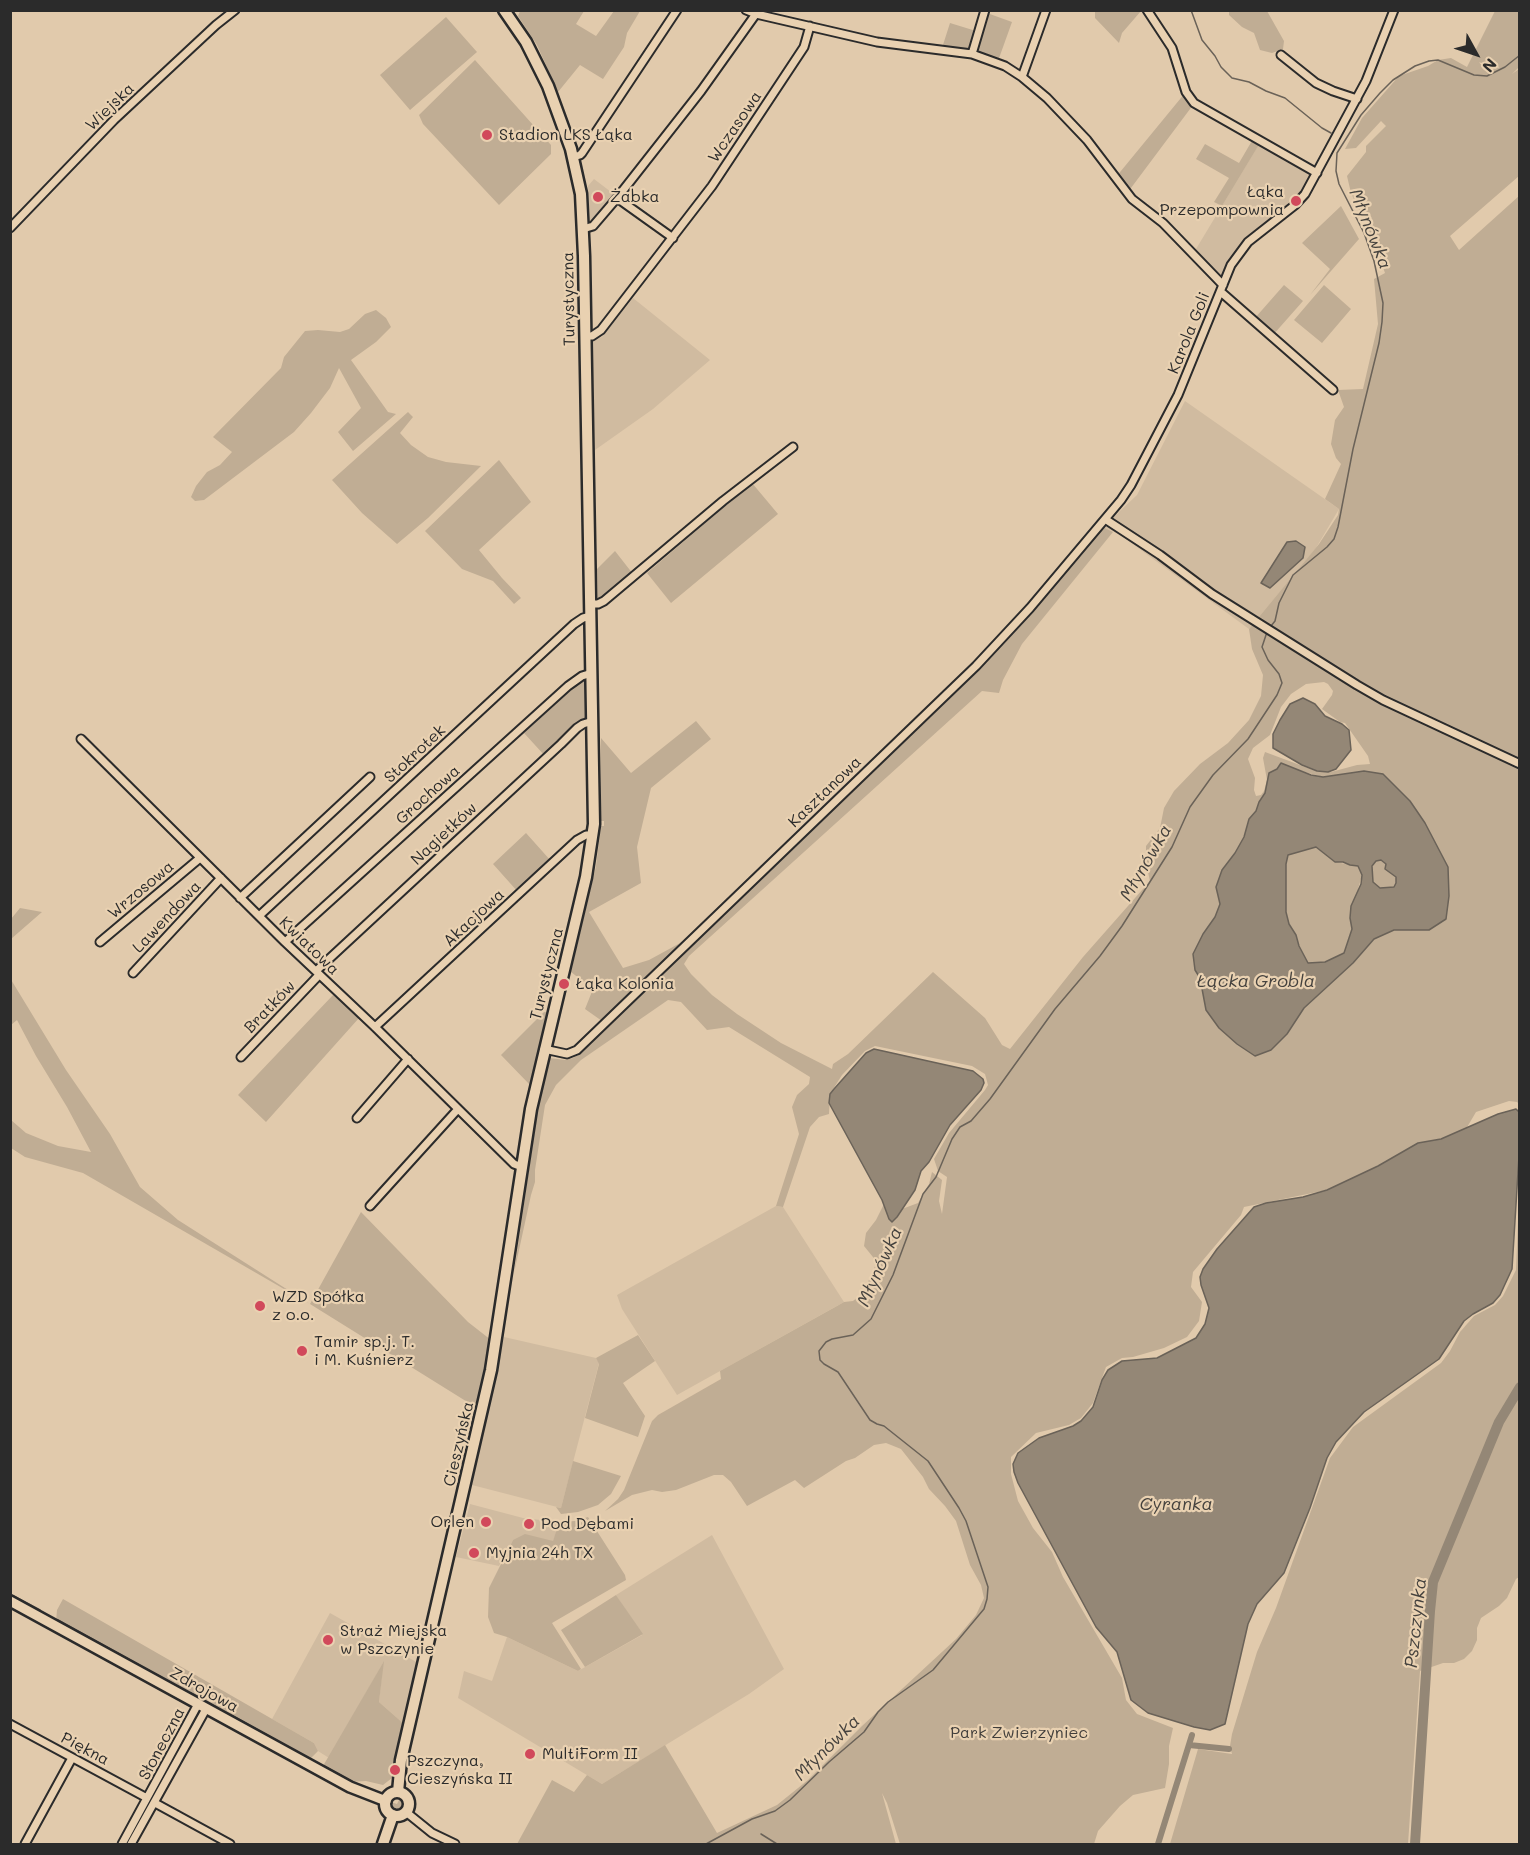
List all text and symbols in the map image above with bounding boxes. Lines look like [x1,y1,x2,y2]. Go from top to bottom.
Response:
north arrow [1446,24,1506,84]
text: N [1478,54,1502,77]
street label: Wiejska [82,79,138,135]
street label: Wczasowa [704,88,766,166]
place label: Stadion LKS Łąka [499,125,633,145]
marker: Stadion LKS Łąka [480,128,494,142]
place label: Łąka Przepompownia [1160,182,1284,220]
water label: Młynówka [1344,186,1396,272]
place label: Żabka [610,187,659,207]
marker: Żabka [591,190,605,204]
marker: Łąka Przepompownia [1289,194,1303,208]
street label: Turystyczna [559,252,579,346]
street label: Karola Goli [1164,289,1214,377]
street label: Stokrotek [380,721,450,787]
street label: Kasztanowa [784,752,866,832]
street label: Grochowa [392,761,464,829]
street label: Nagietków [407,799,481,869]
water label: Młynówka [1115,821,1177,905]
street label: Wrzosowa [104,857,178,923]
street label: Lawendowa [129,877,205,957]
street label: Akacjowa [440,885,508,951]
street label: Kwiatowa [275,913,343,979]
street label: Turystyczna [526,926,568,1022]
water label: Łącka Grobla [1197,970,1315,992]
place label: Łąka Kolonia [576,974,674,994]
street label: Bratków [240,977,300,1037]
marker: Łąka Kolonia [557,977,571,991]
water label: Młynówka [853,1224,907,1310]
place label: WZD Spółka z o.o. [272,1287,365,1325]
marker: WZD Spółka z o.o. [253,1299,267,1313]
place label: Tamir sp.j. T. i M. Kuśnierz [314,1332,415,1370]
marker: Tamir sp.j. T. i M. Kuśnierz [295,1344,309,1358]
street label: Cieszyńska [440,1400,478,1488]
water label: Cyranka [1139,1493,1213,1515]
place label: Orlen [431,1512,474,1532]
place label: Pod Dębami [541,1514,634,1534]
marker: Orlen [479,1515,493,1529]
marker: Pod Dębami [522,1517,536,1531]
place label: Myjnia 24h TX [486,1543,593,1563]
marker: Myjnia 24h TX [467,1546,481,1560]
water label: Pszczynka [1401,1577,1431,1669]
place label: Straż Miejska w Pszczynie [340,1621,447,1659]
marker: Straż Miejska w Pszczynie [321,1633,335,1647]
street label: Zdrojowa [166,1663,242,1717]
street label: Słoneczna [135,1704,189,1784]
water label: Młynówka [789,1710,865,1786]
park label: Park Zwierzyniec [950,1723,1088,1743]
street label: Piękna [58,1728,112,1770]
place label: MultiForm II [542,1744,638,1764]
marker: MultiForm II [523,1747,537,1761]
place label: Pszczyna, Cieszyńska II [407,1751,512,1789]
marker: Pszczyna, Cieszyńska II [388,1763,402,1777]

